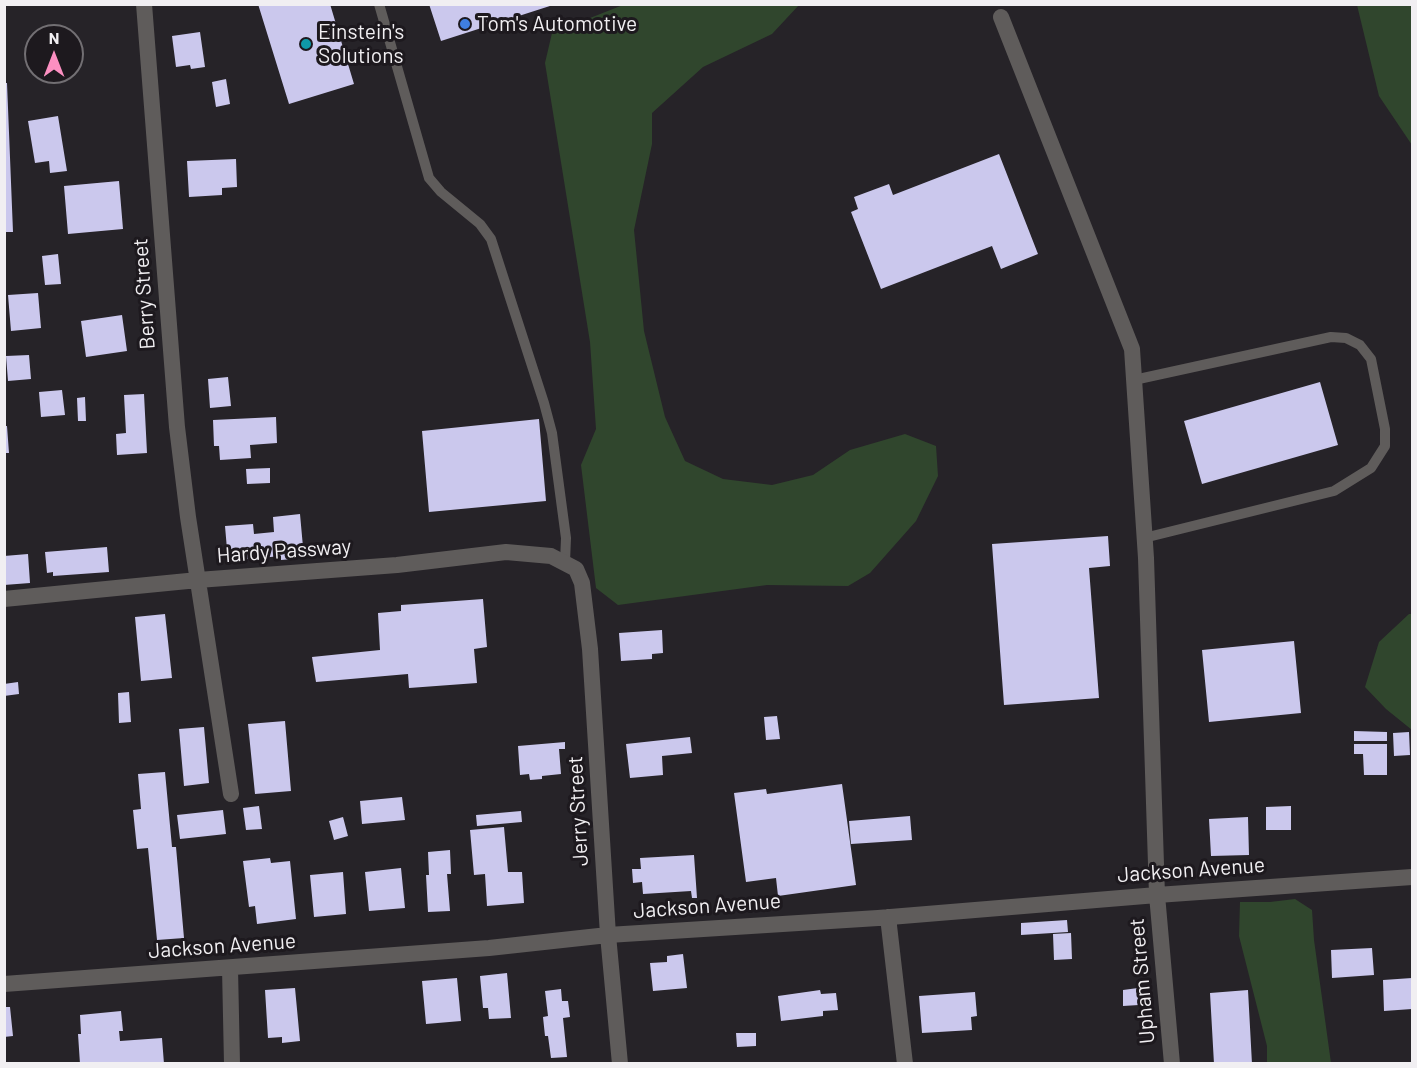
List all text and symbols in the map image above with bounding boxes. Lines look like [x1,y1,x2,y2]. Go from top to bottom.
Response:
place label: Tom's Automotive [477,11,637,37]
marker: Tom's Automotive [458,17,472,31]
place label: Einstein's Solutions [318,19,404,69]
north arrow [24,24,84,84]
text: N [49,28,59,47]
marker: Einstein's Solutions [299,37,313,51]
street label: Berry Street [128,238,160,350]
street label: Hardy Passway [216,534,352,568]
street label: Jerry Street [563,755,593,867]
street label: Jackson Avenue [1116,852,1266,888]
street label: Jackson Avenue [632,888,782,924]
street label: Upham Street [1124,917,1160,1045]
street label: Jackson Avenue [147,928,297,964]

